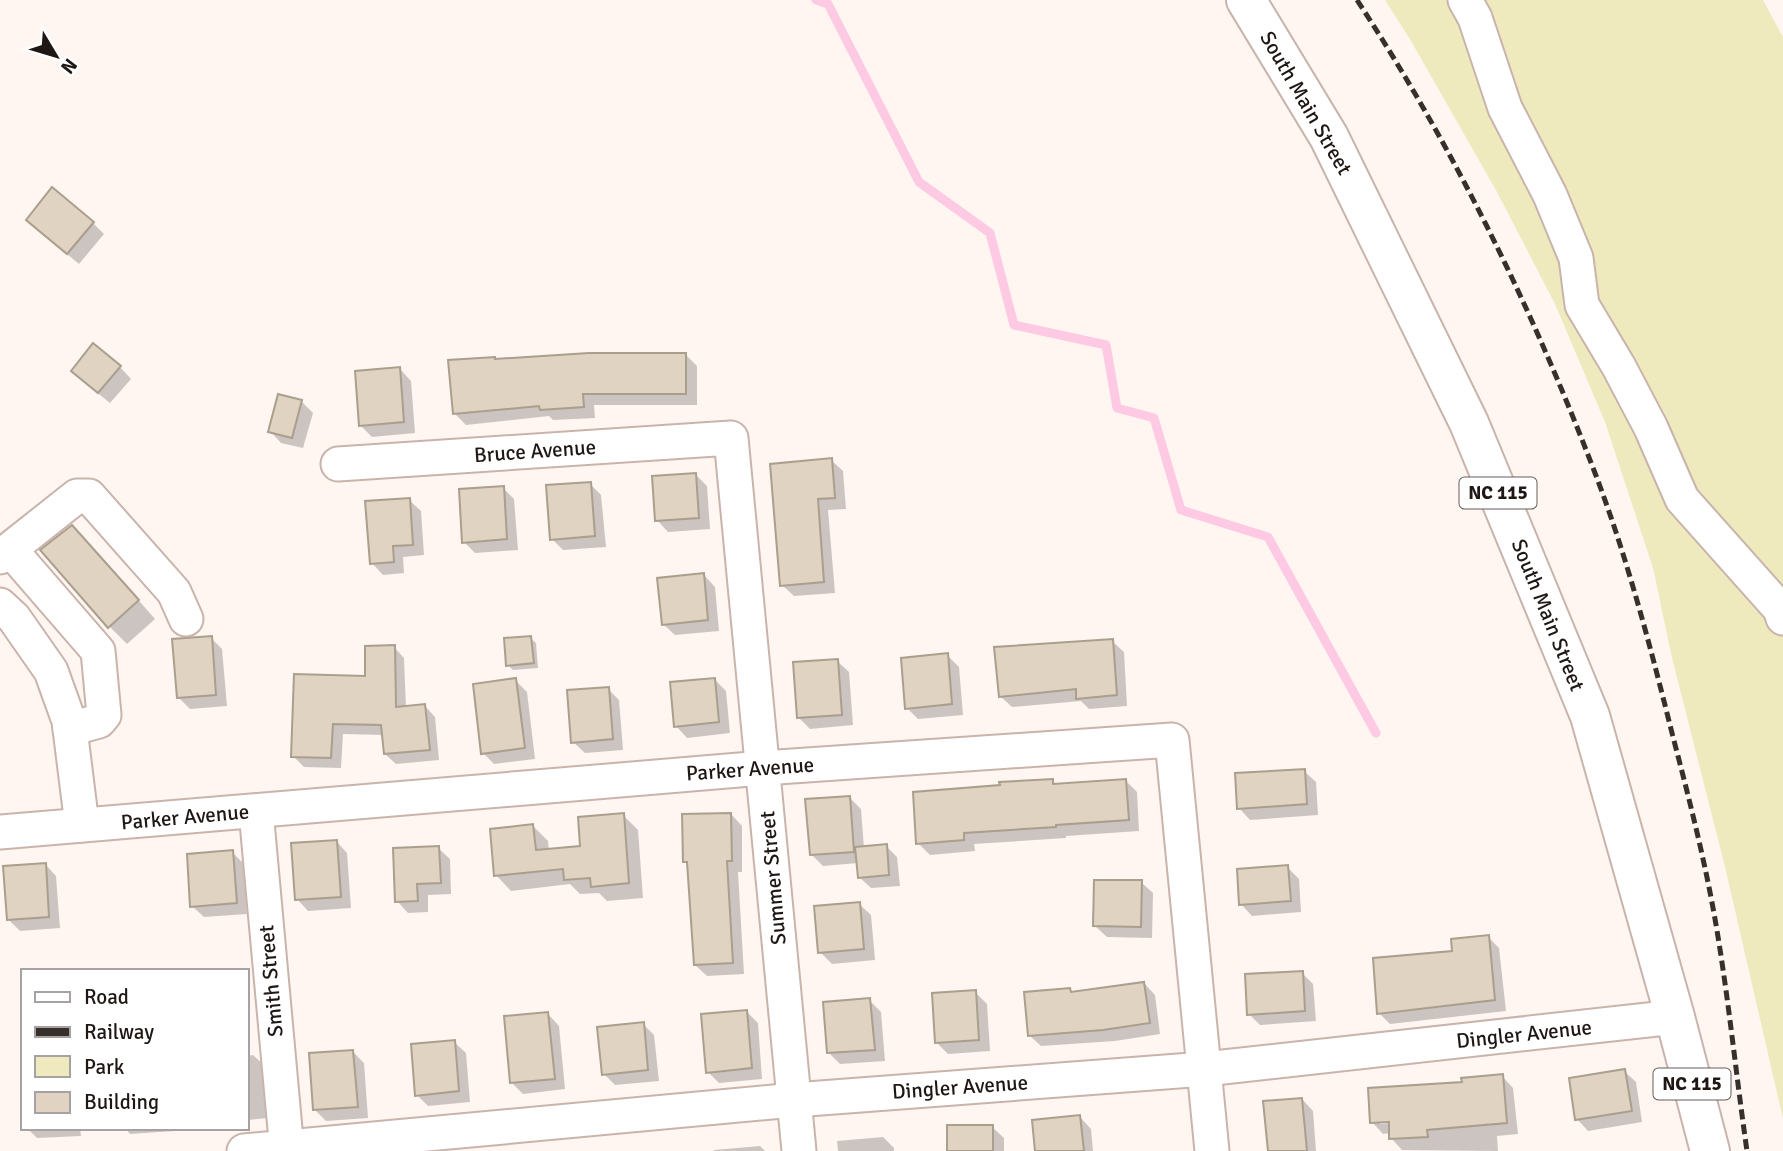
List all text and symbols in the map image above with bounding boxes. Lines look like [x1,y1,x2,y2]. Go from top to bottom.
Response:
north arrow [21,21,91,91]
street label: South Main Street [1254,27,1358,179]
text: N [55,53,82,78]
street label: Bruce Avenue [473,434,597,468]
road number: NC 115 [1460,478,1536,508]
street label: South Main Street [1506,535,1590,695]
street label: Parker Avenue [685,752,815,786]
street label: Parker Avenue [120,798,250,836]
street label: Summer Street [754,810,792,946]
street label: Smith Street [253,924,289,1038]
legend [21,969,248,1130]
text: Road [84,984,129,1010]
street label: Dingler Avenue [1455,1014,1593,1054]
text: Railway [84,1019,154,1045]
text: Park [84,1054,125,1080]
road number: NC 115 [1654,1068,1730,1100]
street label: Dingler Avenue [891,1069,1029,1105]
text: Building [84,1089,159,1115]

